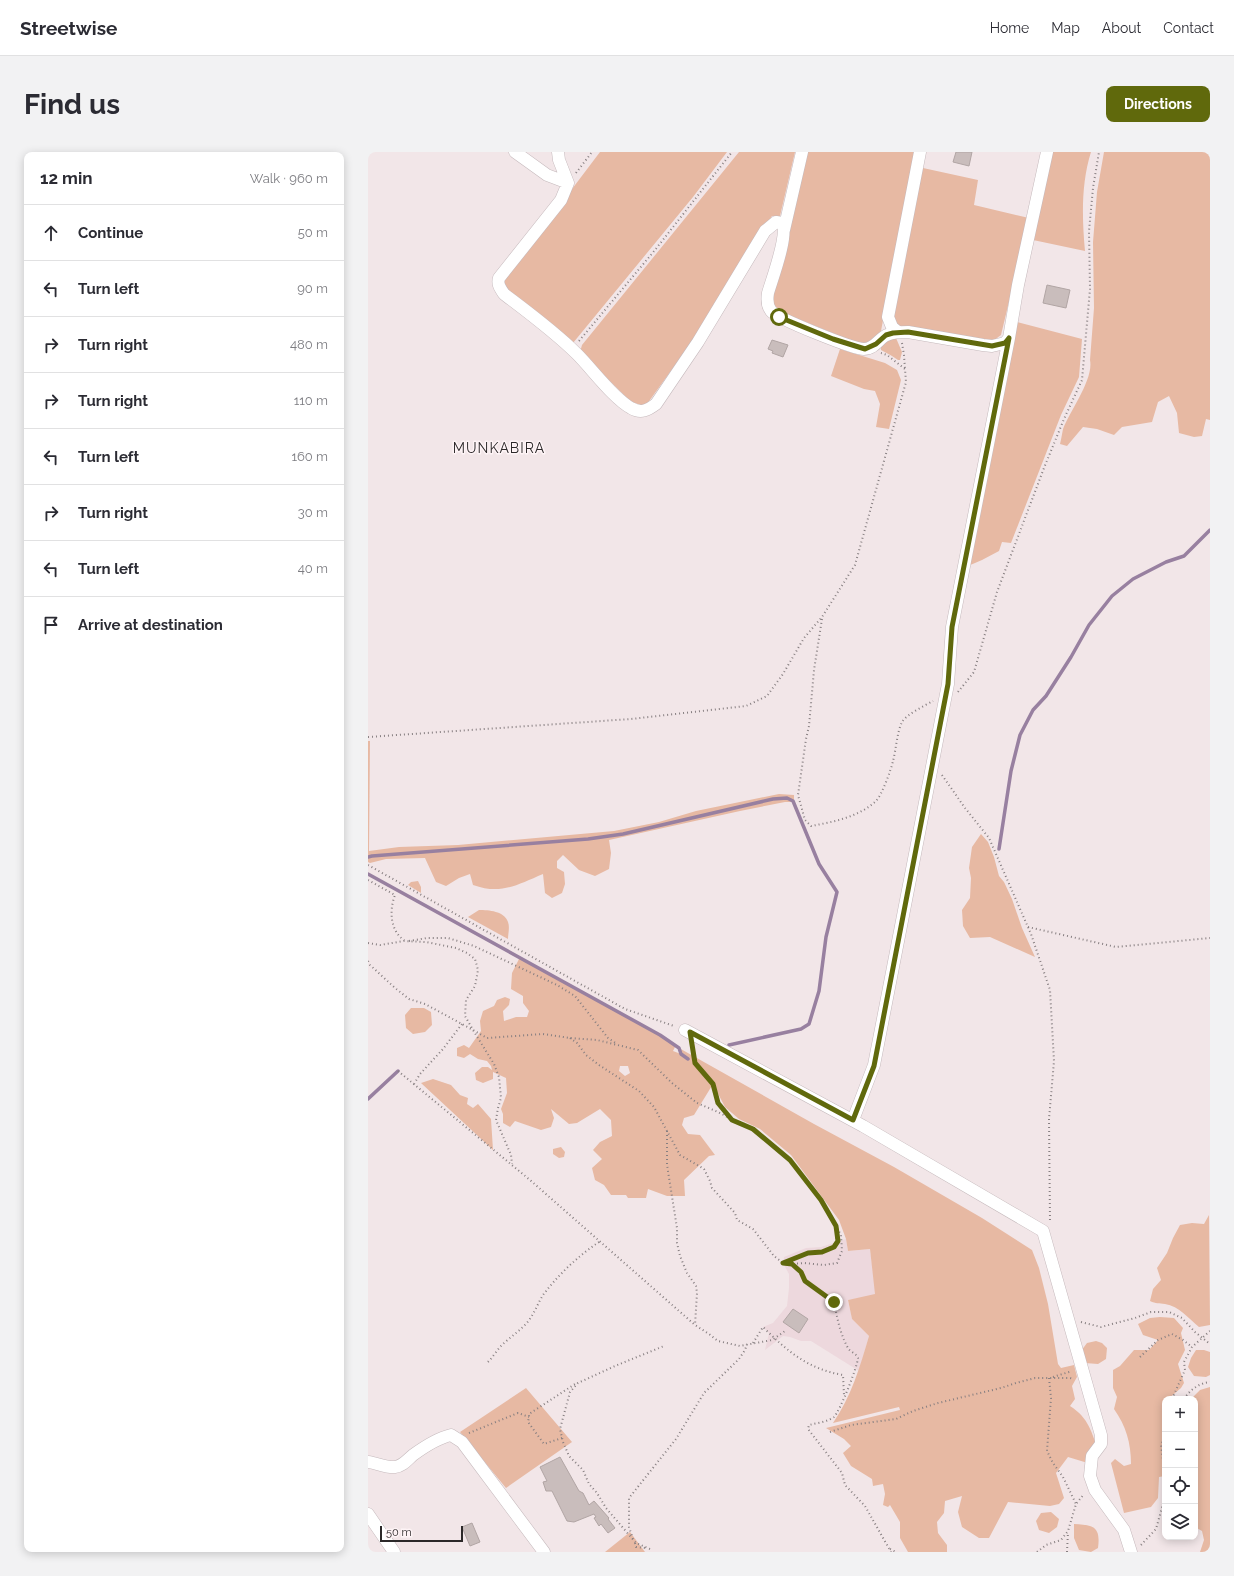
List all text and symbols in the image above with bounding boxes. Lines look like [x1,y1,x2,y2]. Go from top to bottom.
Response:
text: Streetwise [20,17,117,39]
text: Home [990,20,1029,36]
text: Map [1051,20,1080,36]
text: About [1102,20,1141,36]
text: Contact [1163,20,1214,36]
button: Directions [1106,86,1210,122]
text: Find us [24,88,120,121]
text: 12 min [40,168,93,188]
text: Walk · 960 m [250,171,328,186]
icon: ahead [40,222,62,244]
text: Continue [78,224,143,242]
text: 50 m [298,225,328,240]
icon: left [40,278,62,300]
text: Turn left [78,280,139,298]
text: 90 m [297,281,328,296]
route start [770,308,788,326]
icon: right [40,334,62,356]
text: Turn right [78,336,148,354]
text: 480 m [290,337,328,352]
icon: right [40,390,62,412]
text: Turn right [78,392,148,410]
text: 110 m [294,393,328,408]
district label: MUNKABIRA [453,440,545,456]
icon: left [40,446,62,468]
text: Turn left [78,448,139,466]
text: 160 m [291,449,328,464]
icon: right [40,502,62,524]
text: Turn right [78,504,148,522]
text: 30 m [298,505,328,520]
icon: left [40,558,62,580]
text: Turn left [78,560,139,578]
text: 40 m [298,561,328,576]
icon: arrive [40,614,62,636]
text: Arrive at destination [78,616,223,634]
route end [825,1293,843,1311]
map controls [1162,1396,1198,1540]
button: + [1162,1396,1198,1432]
button: − [1162,1432,1198,1468]
button: locate [1162,1468,1198,1504]
button: layers [1162,1504,1198,1540]
scale bar [380,1524,463,1543]
text: 50 m [386,1526,412,1539]

